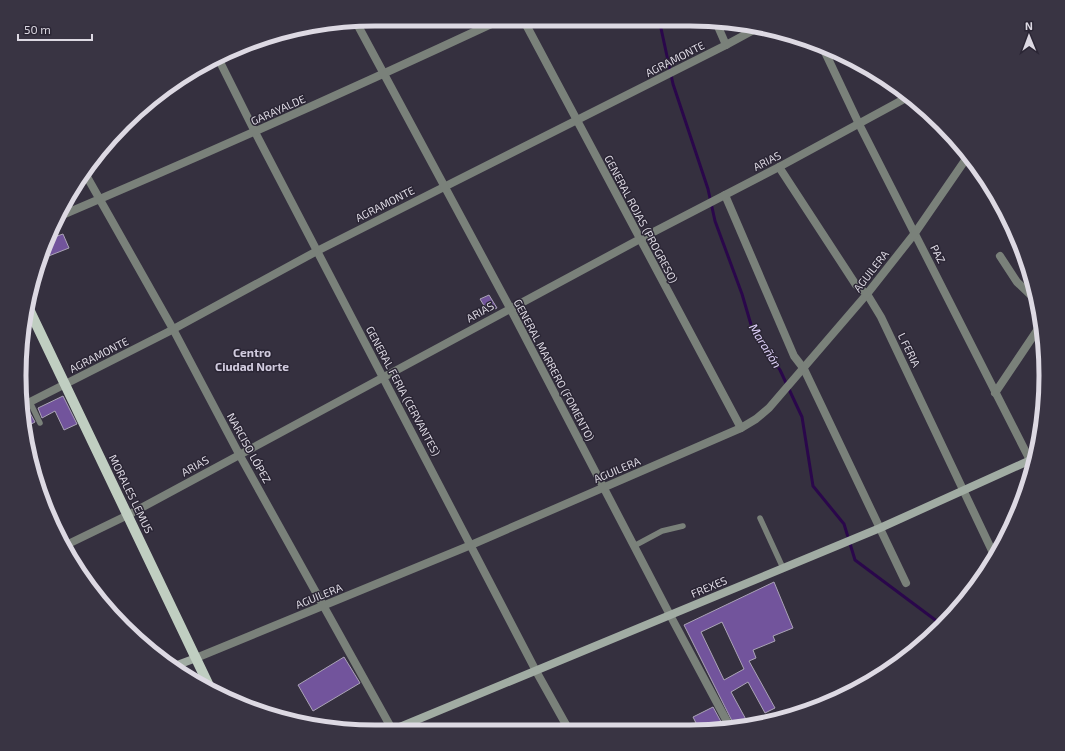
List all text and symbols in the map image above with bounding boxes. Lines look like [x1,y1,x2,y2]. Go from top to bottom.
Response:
scale bar [18,16,92,42]
north arrow [1009,16,1049,56]
text: N [1025,19,1033,32]
text: 50 m [24,22,51,36]
street label: AGRAMONTE [643,38,707,79]
street label: GARAYALDE [248,92,307,127]
street label: ARIAS [751,148,783,173]
street label: GENERAL ROJAS (PROGRESO) [602,153,681,285]
street label: AGRAMONTE [353,183,417,224]
street label: PAZ [928,242,949,265]
street label: AGUILERA [850,247,891,294]
street label: GENERAL MARRERO (FOMENTO) [511,297,597,443]
street label: ARIAS [464,299,496,324]
water label: Marañón [747,321,785,370]
street label: GENERAL FERIA (CERVANTES) [364,324,443,458]
street label: L FERIA [896,331,923,369]
street label: AGRAMONTE [67,334,131,375]
district label: Centro Ciudad Norte [215,345,289,373]
street label: NARCISO LÓPEZ [225,410,274,485]
street label: MORALES LEMUS [107,452,156,535]
street label: ARIAS [179,453,211,478]
street label: AGUILERA [592,454,642,485]
street label: FREXES [689,573,729,600]
street label: AGUILERA [293,580,344,611]

